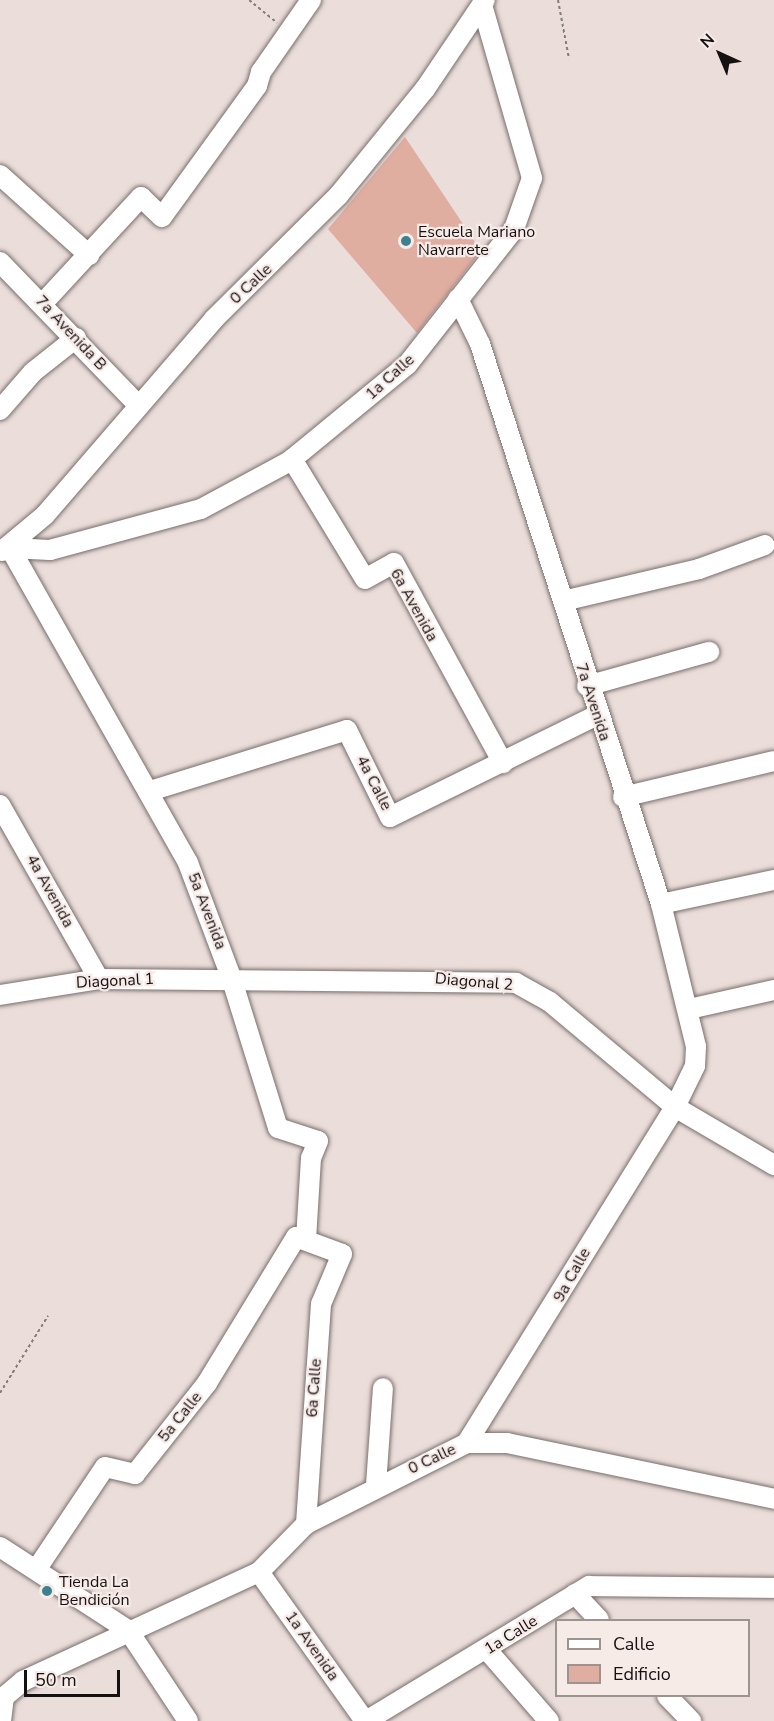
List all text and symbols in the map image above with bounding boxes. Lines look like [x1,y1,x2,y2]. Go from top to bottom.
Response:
north arrow [690,24,750,84]
text: N [696,29,719,53]
place label: Escuela Mariano Navarrete [418,222,535,260]
marker: Escuela Mariano Navarrete [399,234,413,248]
street label: 0 Calle [226,260,276,308]
street label: 7a Avenida B [31,291,111,375]
street label: 1a Calle [362,350,418,404]
street label: 6a Avenida [386,565,442,645]
street label: 7a Avenida [571,661,615,743]
street label: 4a Calle [352,752,396,814]
street label: 4a Avenida [22,851,78,931]
street label: 5a Avenida [184,870,230,952]
street label: Diagonal 1 [75,969,155,993]
street label: Diagonal 2 [434,969,514,995]
street label: 9a Calle [549,1245,595,1305]
street label: 6a Calle [302,1358,326,1418]
street label: 5a Calle [154,1388,206,1446]
street label: 0 Calle [405,1440,459,1478]
place label: Tienda La Bendición [59,1572,130,1610]
marker: Tienda La Bendición [40,1584,54,1598]
street label: 1a Avenida [281,1607,343,1685]
street label: 1a Calle [481,1611,541,1659]
legend [555,1619,750,1697]
text: Calle [613,1632,655,1656]
scale bar [27,1658,123,1696]
text: Edificio [613,1662,671,1686]
text: 50 m [35,1668,77,1692]

